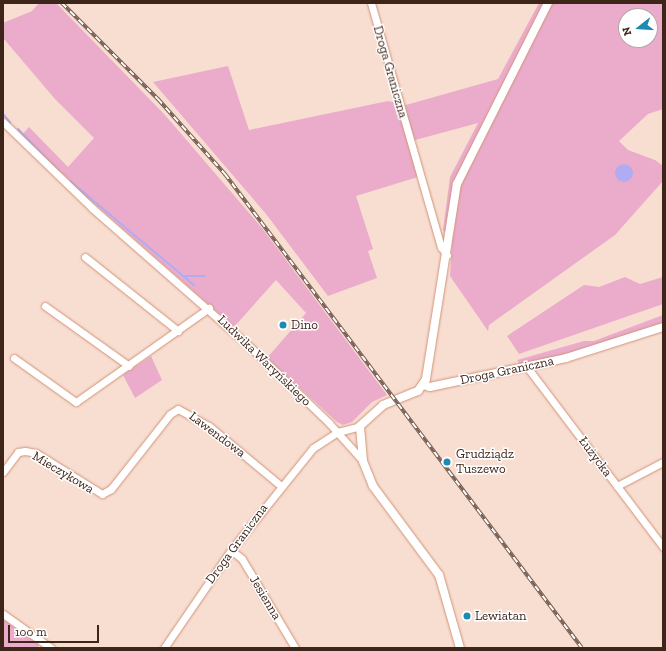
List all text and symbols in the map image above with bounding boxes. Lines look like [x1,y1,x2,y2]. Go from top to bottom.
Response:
north arrow [618,8,658,48]
street label: Droga Graniczna [369,24,411,120]
text: N [620,25,634,37]
street label: Ludwika Waryńskiego [214,312,314,410]
place label: Dino [291,317,318,333]
marker: Dino [278,320,288,330]
street label: Droga Graniczna [459,353,555,389]
street label: Lawendowa [186,409,248,461]
street label: Łużycka [575,434,615,480]
place label: Grudziądz Tuszewo [456,447,514,478]
street label: Mieczykowa [29,449,97,497]
marker: Grudziądz Tuszewo [441,456,453,468]
street label: Droga Graniczna [203,501,271,587]
street label: Jesienna [246,573,284,623]
place label: Lewiatan [475,608,527,624]
marker: Lewiatan [462,611,472,621]
scale bar [10,617,101,643]
text: 100 m [15,625,47,639]

